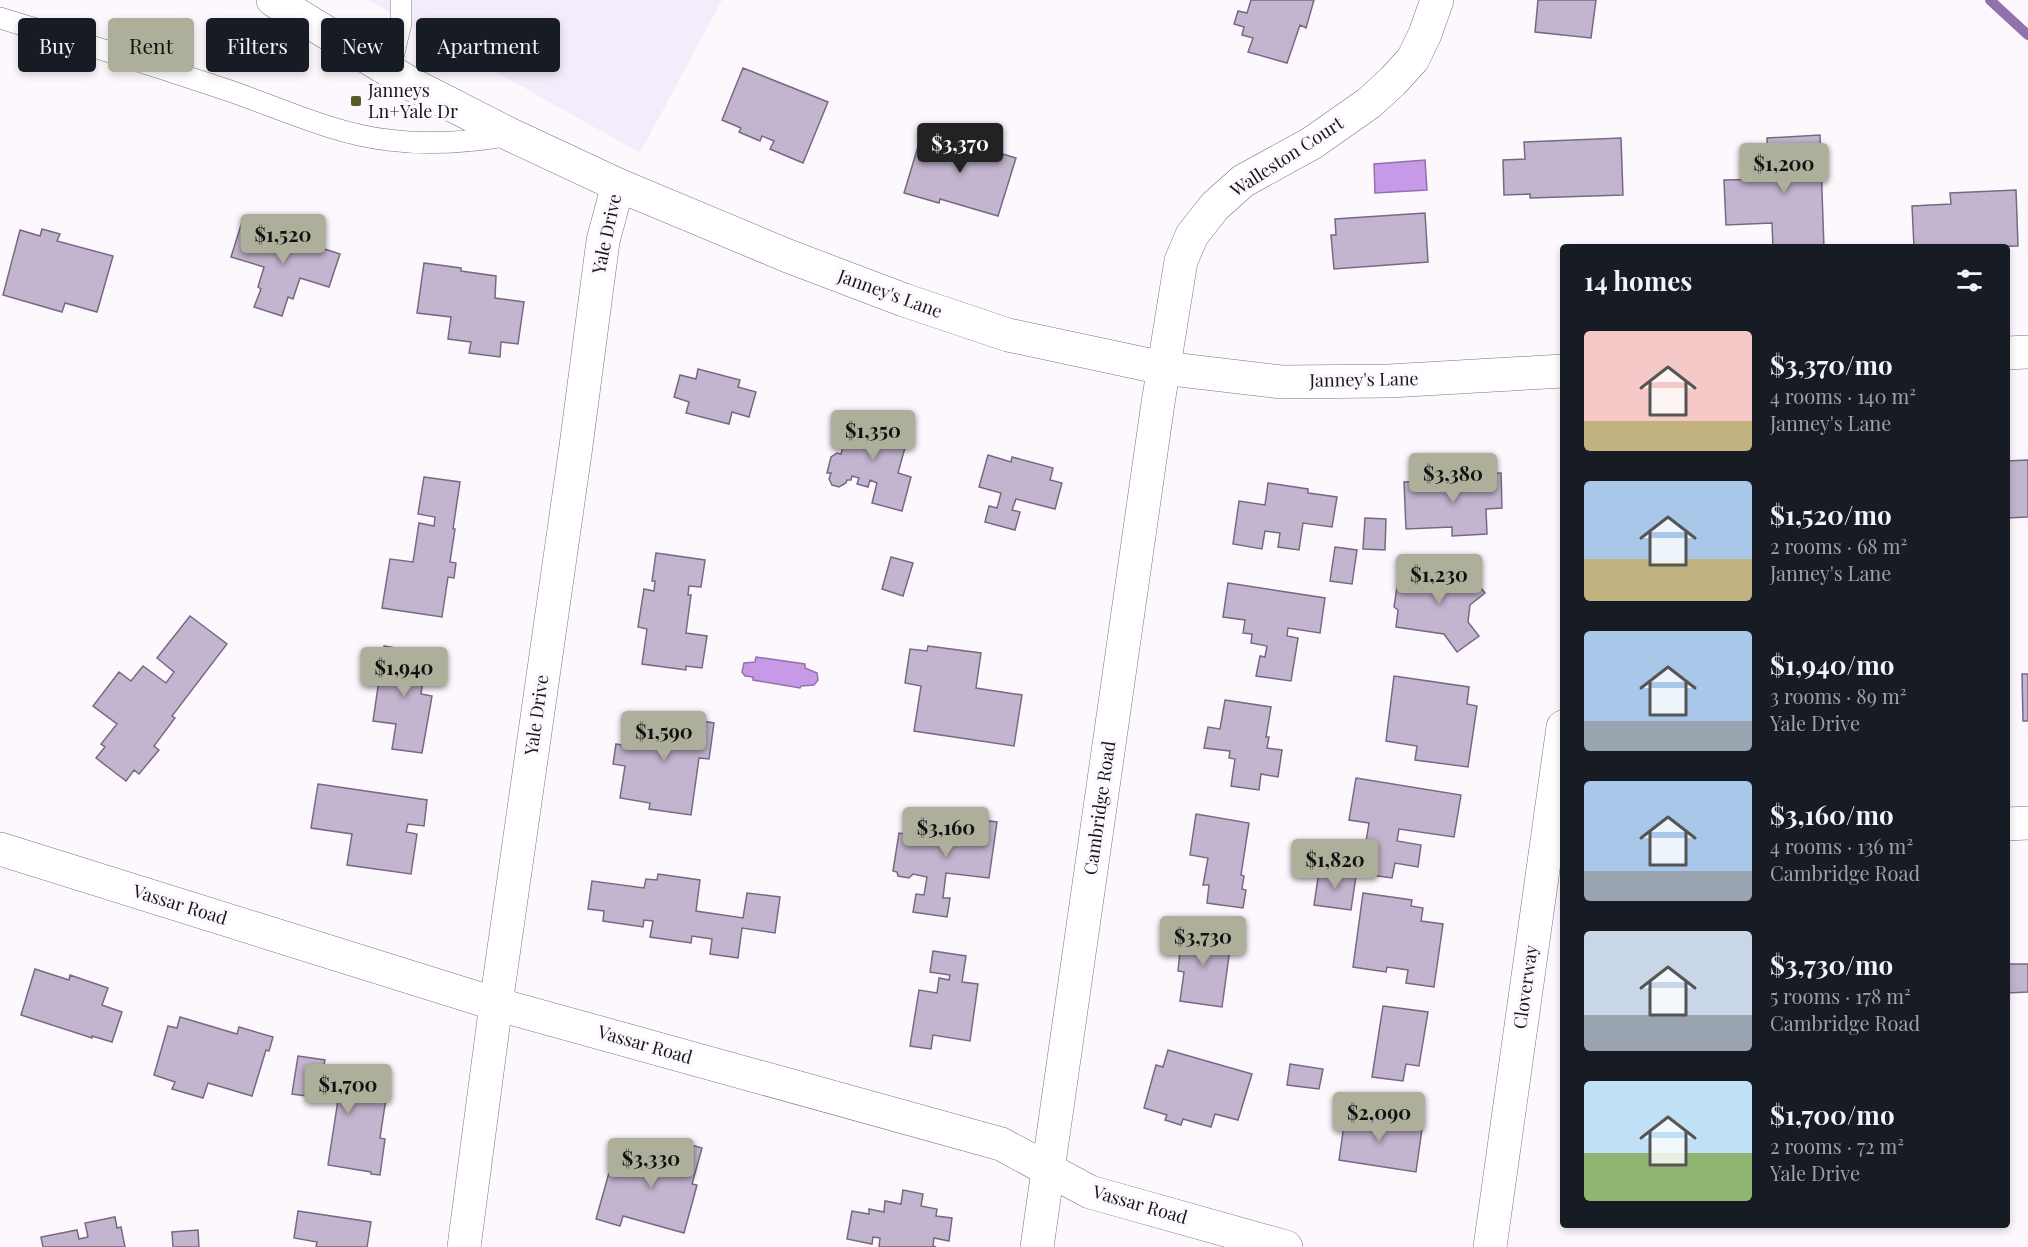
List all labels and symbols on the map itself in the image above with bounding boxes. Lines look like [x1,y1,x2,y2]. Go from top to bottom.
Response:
place label: Janneys Ln+Yale Dr [367,78,458,123]
marker: Janneys Ln+Yale Dr [349,94,363,108]
street label: Walleston Court [1224,110,1348,202]
pin: $3,370 [911,123,1009,174]
pin: $1,200 [1735,143,1833,194]
street label: Yale Drive [586,192,626,277]
pin: $1,520 [234,214,332,265]
street label: Janney's Lane [834,263,946,323]
street label: Janney's Lane [1308,366,1419,392]
pin: $1,350 [824,410,922,461]
pin: $3,380 [1404,453,1502,504]
pin: $1,230 [1390,554,1488,605]
pin: $1,940 [355,647,453,698]
street label: Yale Drive [518,673,554,758]
pin: $1,590 [615,711,713,762]
street label: Cambridge Road [1078,739,1120,876]
pin: $3,160 [897,807,995,858]
pin: $1,820 [1286,839,1384,890]
street label: Vassar Road [129,878,231,930]
pin: $3,730 [1154,916,1252,967]
street label: Cloverway [1507,943,1543,1030]
street label: Vassar Road [594,1019,696,1069]
pin: $1,700 [299,1064,397,1115]
pin: $2,090 [1330,1092,1428,1143]
pin: $3,330 [602,1138,700,1189]
street label: Vassar Road [1089,1179,1191,1229]

